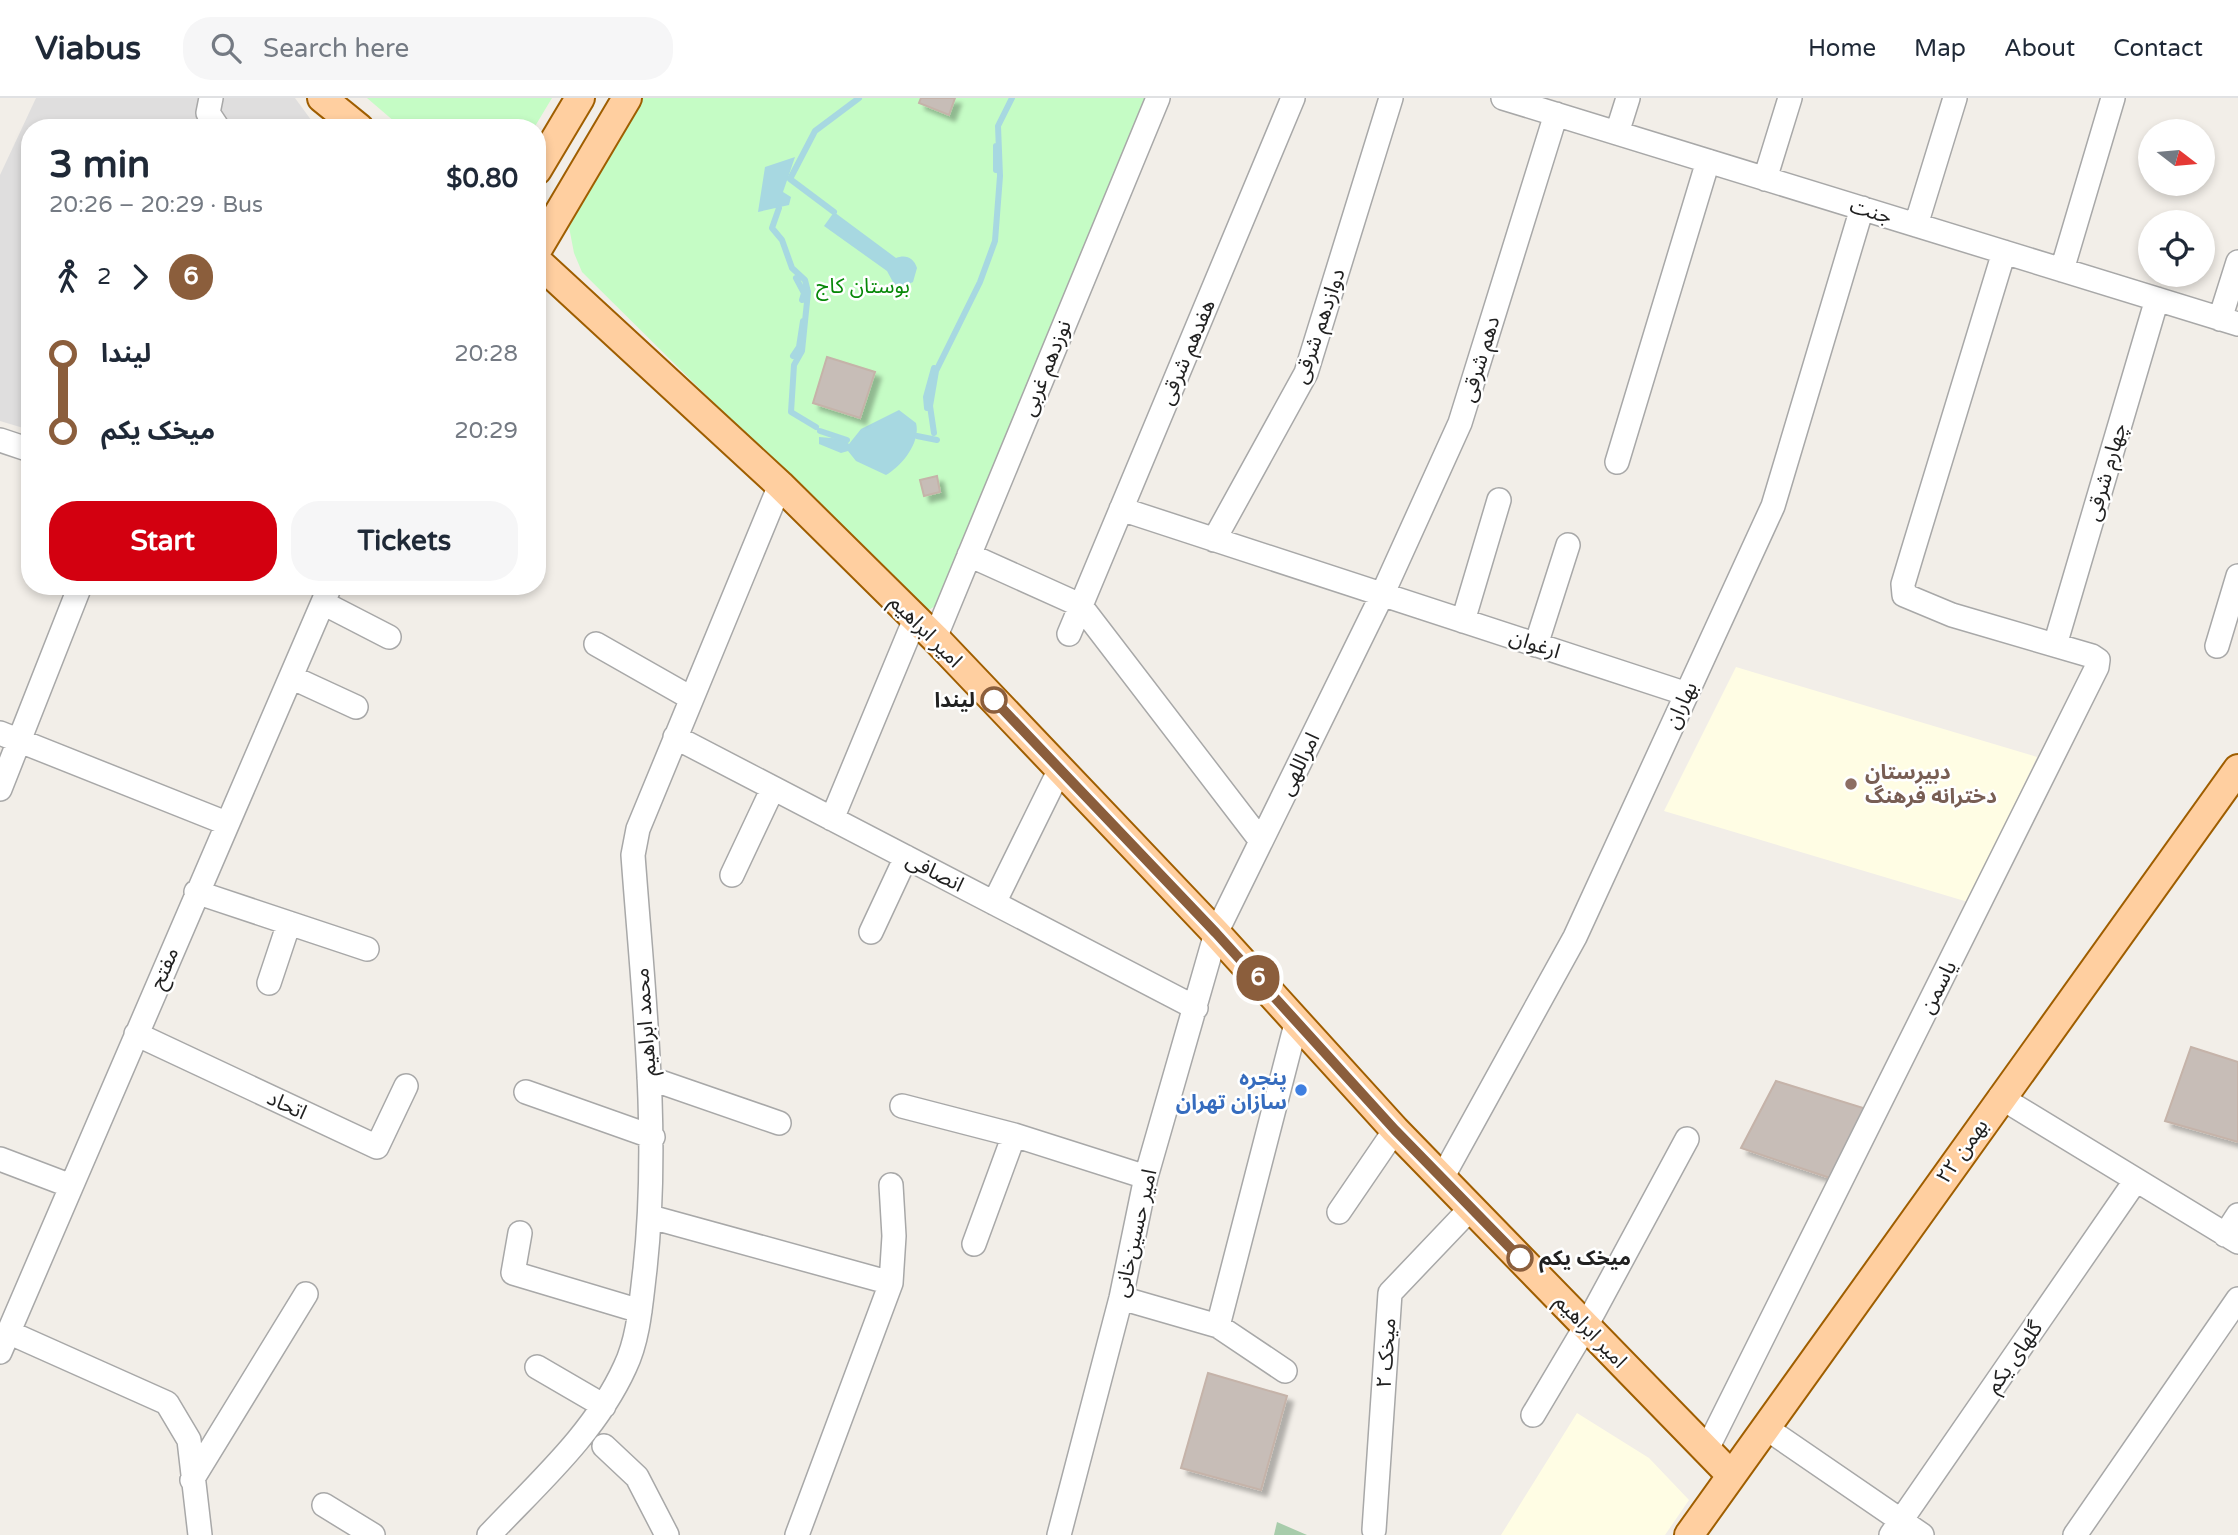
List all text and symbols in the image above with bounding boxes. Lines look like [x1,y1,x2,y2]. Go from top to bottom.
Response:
search box [183,17,673,80]
text: Viabus [35,29,141,68]
icon: search [207,29,245,67]
text: Search here [263,33,409,64]
text: Home [1808,34,1876,63]
text: Map [1914,34,1966,63]
text: About [2004,34,2075,63]
text: Contact [2113,34,2203,63]
north arrow [2138,119,2216,196]
map controls [2138,119,2215,287]
text: 3 min [49,142,150,188]
text: $0.80 [446,163,518,194]
text: 20:26 – 20:29 · Bus [49,191,263,219]
street label: جنت [1847,193,1895,230]
button: locate [2138,210,2215,287]
icon: walk [49,258,87,296]
icon: forward [121,258,159,296]
text: 6 [183,262,199,291]
text: 2 [97,263,111,291]
street label: دوازدهم شرقی [1288,265,1353,388]
park label: بوستان کاج [816,274,910,301]
street label: هفدهم شرقی [1154,296,1223,409]
street label: دهم شرقی [1456,313,1507,406]
street label: نوزدهم غربی [1016,317,1079,421]
text: لیندا [101,338,151,369]
text: 20:28 [454,340,518,368]
text: میخک یکم [101,415,215,446]
text: 20:29 [454,417,518,445]
street label: چهارم شرقی [2081,420,2135,525]
button: Start [49,501,277,581]
button: Tickets [291,501,518,581]
street label: امیر ابراهیم [883,590,967,674]
street label: ارغوان [1506,625,1563,664]
street label: بهاران [1660,678,1703,733]
marker: لیندا [981,687,1007,713]
place label: لیندا [934,688,975,713]
street label: امراللهی [1274,729,1325,800]
place label: دبیرستان دخترانه فرهنگ [1865,760,1997,809]
marker: دبیرستان دخترانه فرهنگ [1843,776,1859,792]
street label: انصافی [902,847,968,898]
street label: مفتح [145,944,186,994]
line badge: 6 [1235,955,1281,1001]
street label: یاسمن [1915,956,1962,1018]
text: 6 [1250,963,1266,992]
street label: محمد ابراهیم [629,967,664,1077]
place label: پنجره سازان تهران [1176,1066,1287,1115]
marker: پنجره سازان تهران [1293,1082,1309,1098]
street label: اتحاد [263,1086,311,1125]
street label: ۲۲ بهمن [1931,1114,1994,1188]
street label: امیر حسین‌خانی [1109,1167,1162,1300]
marker: میخک یکم [1507,1245,1533,1271]
place label: میخک یکم [1539,1246,1631,1273]
street label: امیر ابراهیم [1548,1289,1632,1375]
street label: گلهای یکم [1981,1316,2050,1399]
street label: میخک ۲ [1372,1317,1401,1389]

